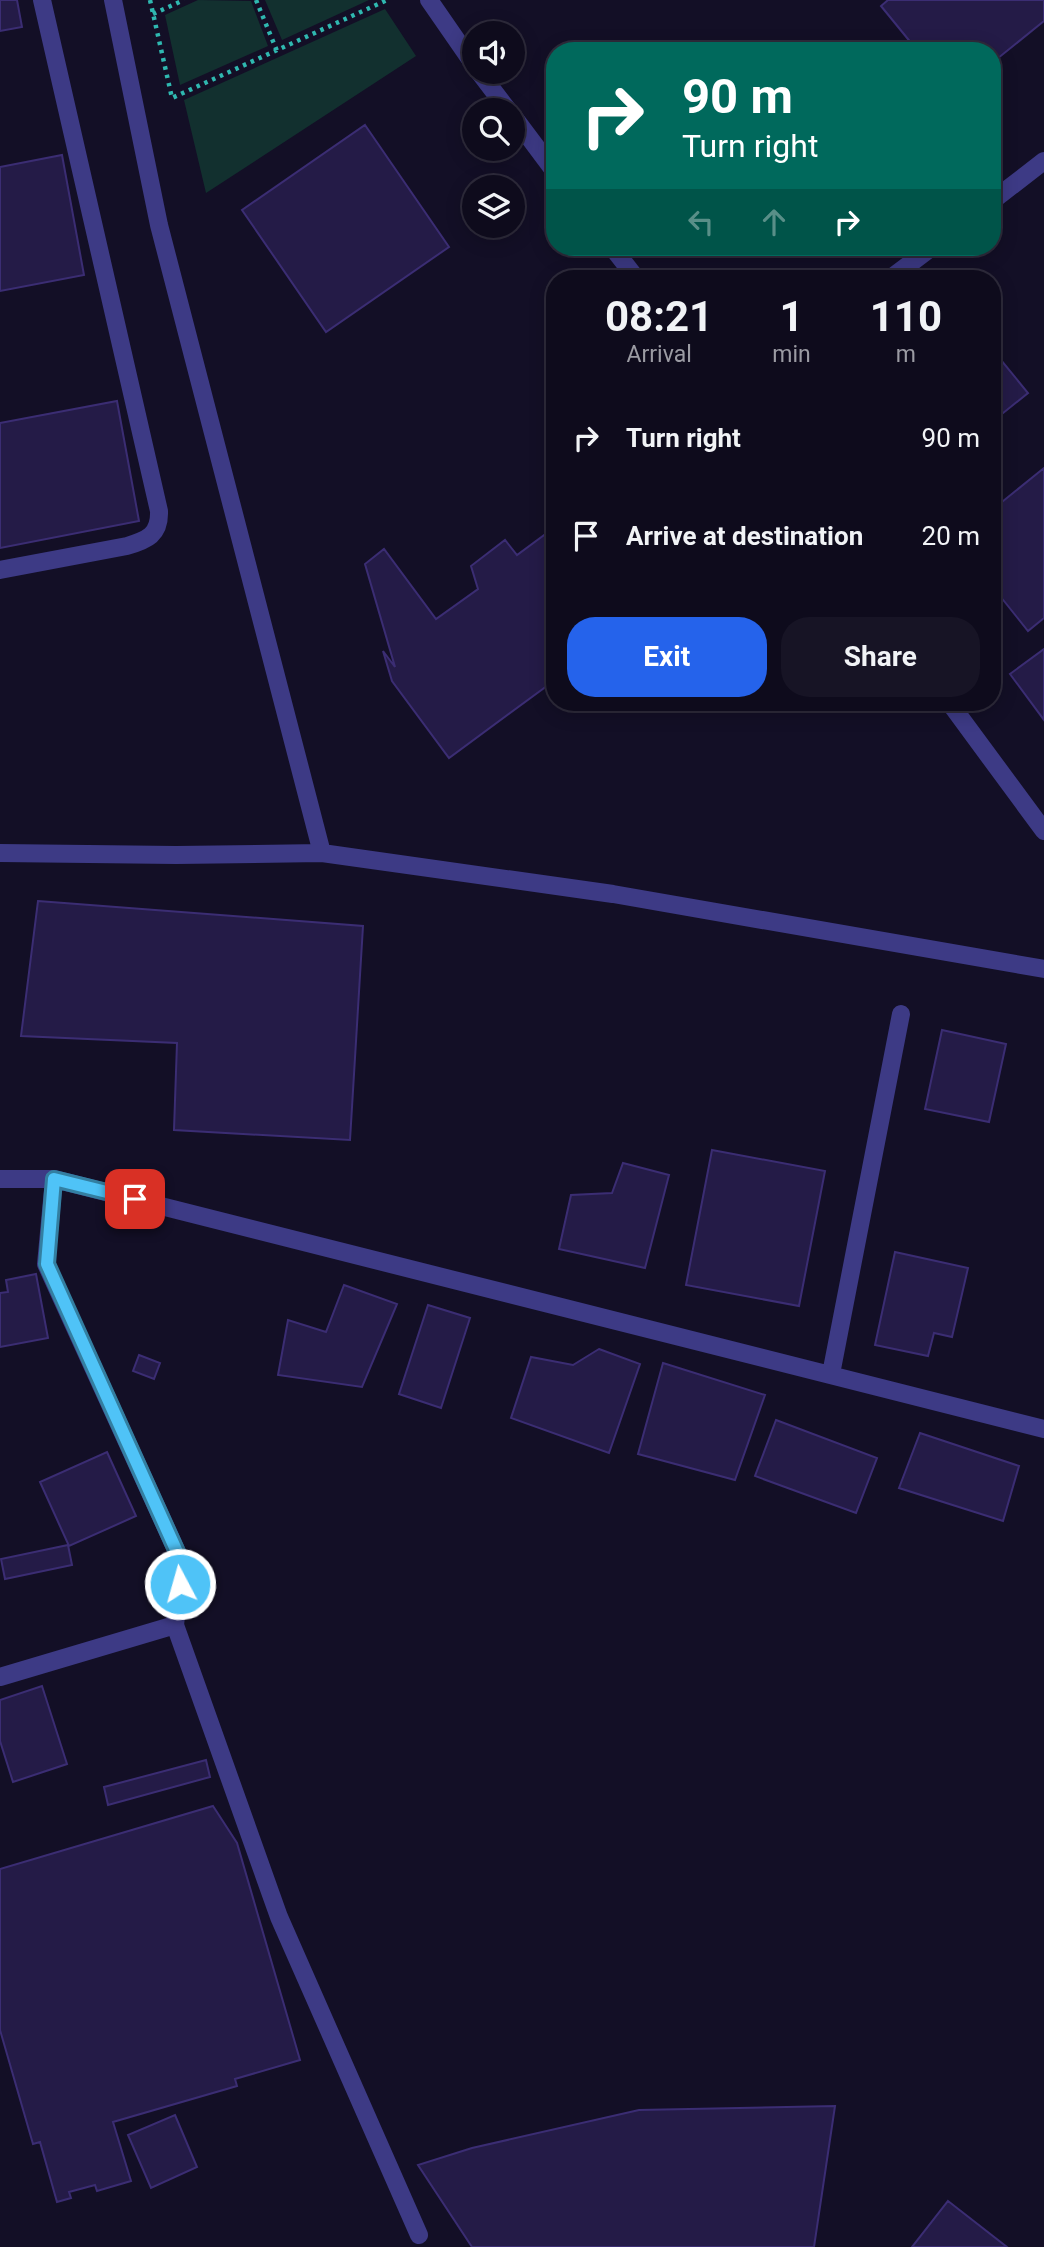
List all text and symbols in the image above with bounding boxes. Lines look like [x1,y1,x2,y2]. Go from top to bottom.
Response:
map controls [462,21,525,238]
button: sound [462,21,525,84]
text: 90 m [682,68,793,125]
icon: right [567,70,658,161]
button: search [462,98,525,161]
text: Turn right [682,127,818,165]
button: layers [462,175,525,238]
icon: left [682,203,720,241]
icon: ahead [755,203,793,241]
icon: right [828,203,866,241]
text: 08:21 [605,292,713,341]
text: 1 [779,292,804,341]
text: 110 [870,292,942,341]
text: Arrival [626,341,692,368]
text: min [772,341,811,368]
text: m [896,341,916,368]
icon: right [567,419,605,457]
text: Turn right [626,423,741,453]
text: 90 m [922,423,980,453]
icon: arrive [567,517,605,555]
text: Arrive at destination [626,521,863,551]
text: 20 m [922,521,980,551]
button: Exit [567,617,767,697]
button: Share [781,617,980,697]
pin [105,1169,165,1229]
icon: arrive [116,1180,154,1218]
position arrow [143,1547,217,1621]

